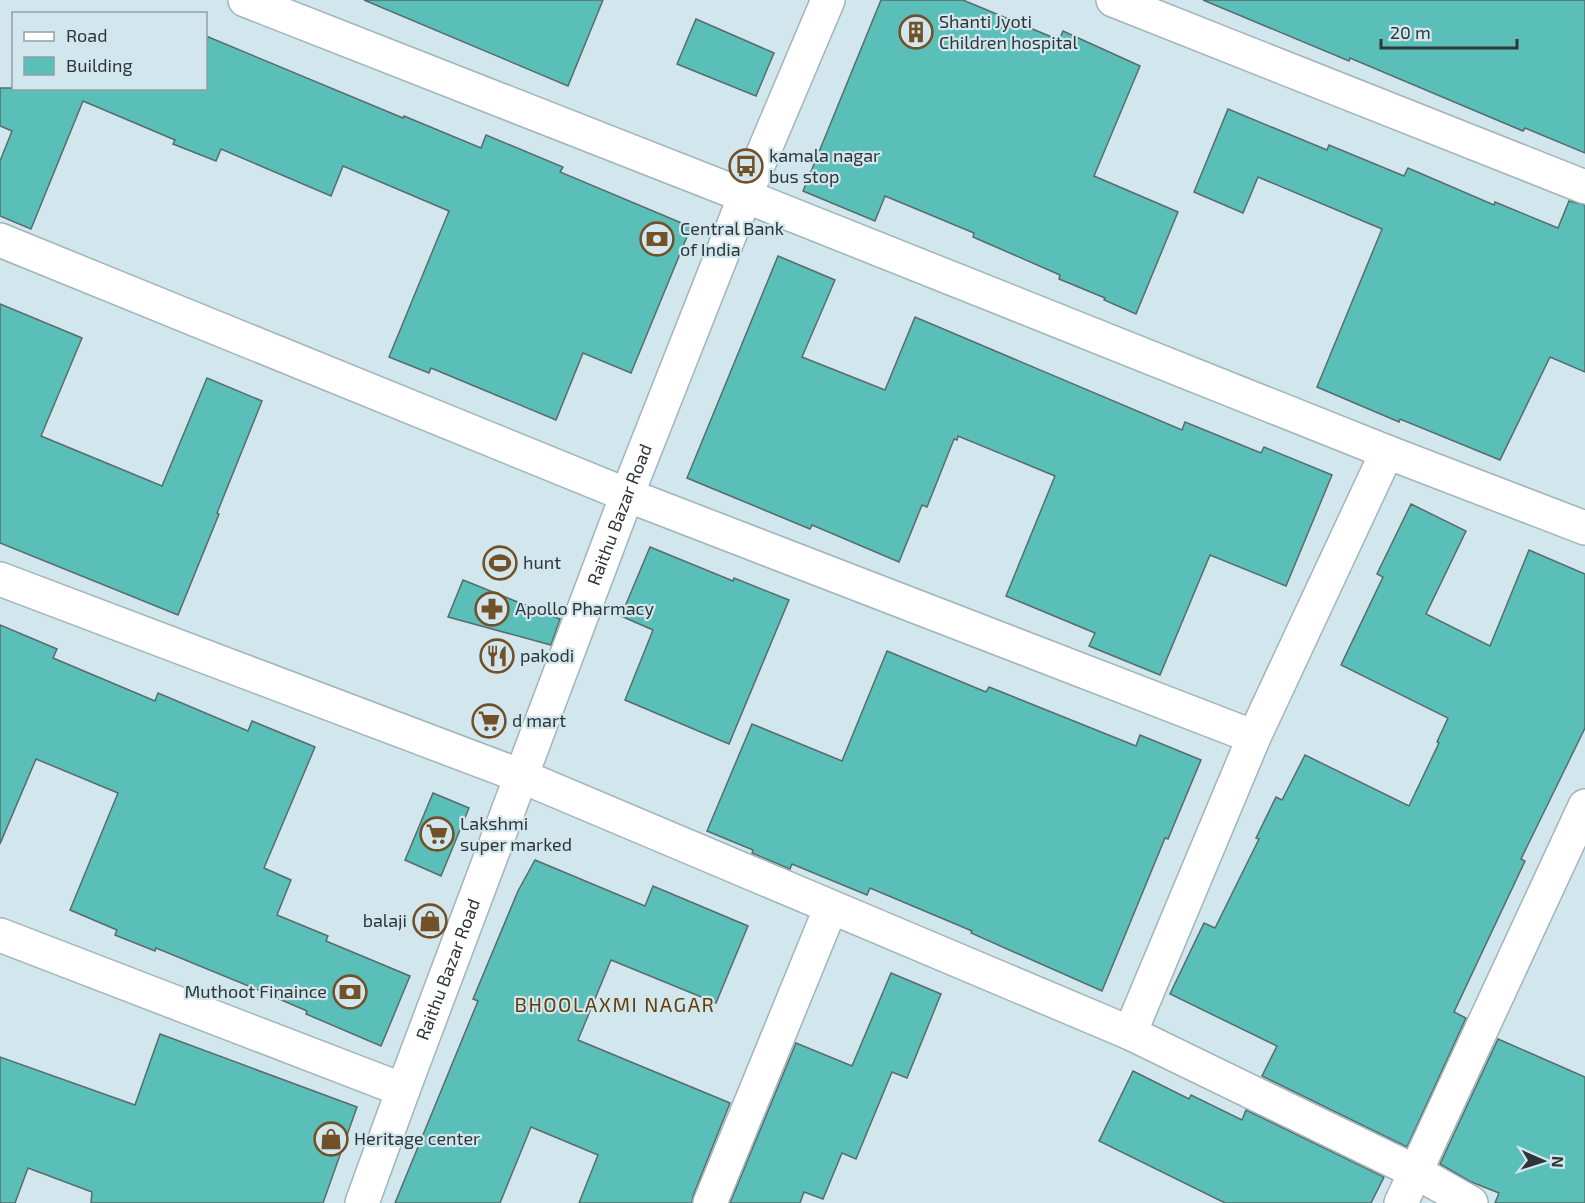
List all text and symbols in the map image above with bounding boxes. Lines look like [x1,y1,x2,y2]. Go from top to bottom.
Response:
place label: Shanti Jyoti Children hospital [939,10,1078,53]
legend [12,12,207,90]
scale bar [1381,12,1518,50]
building icon: Shanti Jyoti Children hospital [898,14,934,50]
text: 20 m [1390,21,1431,43]
text: Road [66,24,107,46]
text: Building [66,54,133,76]
place label: kamala nagar bus stop [769,144,880,187]
bus stop icon: kamala nagar bus stop [728,148,764,184]
place label: Central Bank of India [680,217,784,260]
bank icon: Central Bank of India [639,221,675,257]
street label: Raithu Bazar Road [582,441,656,588]
sports icon: hunt [482,545,518,581]
place label: hunt [523,551,561,573]
pharmacy icon: Apollo Pharmacy [474,591,510,627]
place label: Apollo Pharmacy [515,597,654,619]
restaurant icon: pakodi [479,638,515,674]
place label: pakodi [520,644,574,666]
supermarket icon: d mart [471,703,507,739]
place label: d mart [512,709,566,731]
place label: Lakshmi super marked [460,812,572,855]
supermarket icon: Lakshmi super marked [419,816,455,852]
street label: Raithu Bazar Road [411,895,484,1043]
shop icon: balaji [412,903,448,939]
place label: balaji [363,909,407,931]
bank icon: Muthoot Finaince [332,974,368,1010]
place label: Muthoot Finaince [185,980,327,1002]
district label: BHOOLAXMI NAGAR [515,992,715,1016]
shop icon: Heritage center [313,1121,349,1157]
place label: Heritage center [354,1127,480,1149]
north arrow [1513,1131,1573,1191]
text: N [1549,1156,1568,1168]

